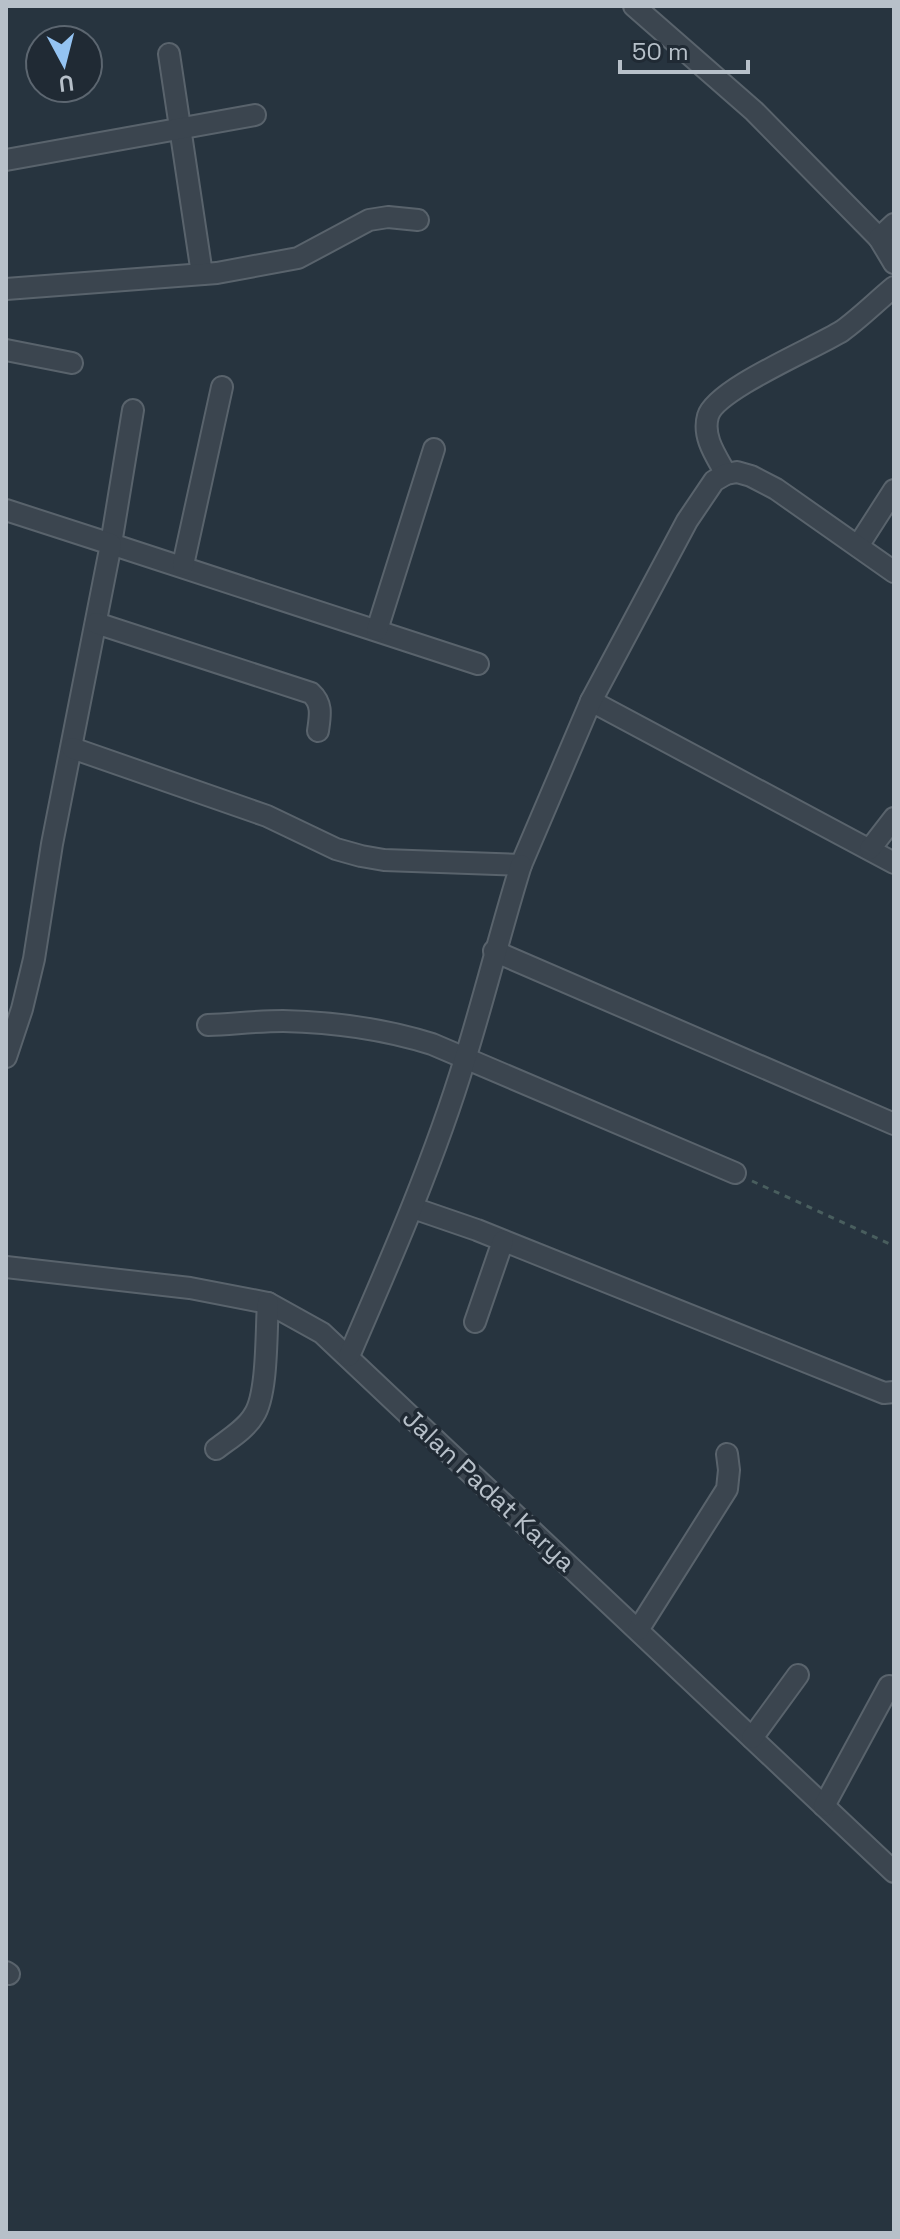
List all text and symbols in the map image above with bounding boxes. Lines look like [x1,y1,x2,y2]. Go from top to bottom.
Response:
north arrow [24,24,104,104]
scale bar [620,24,748,74]
text: 50 m [632,36,689,67]
text: U [57,69,75,99]
street label: Jalan Padat Karya [395,1401,583,1579]

